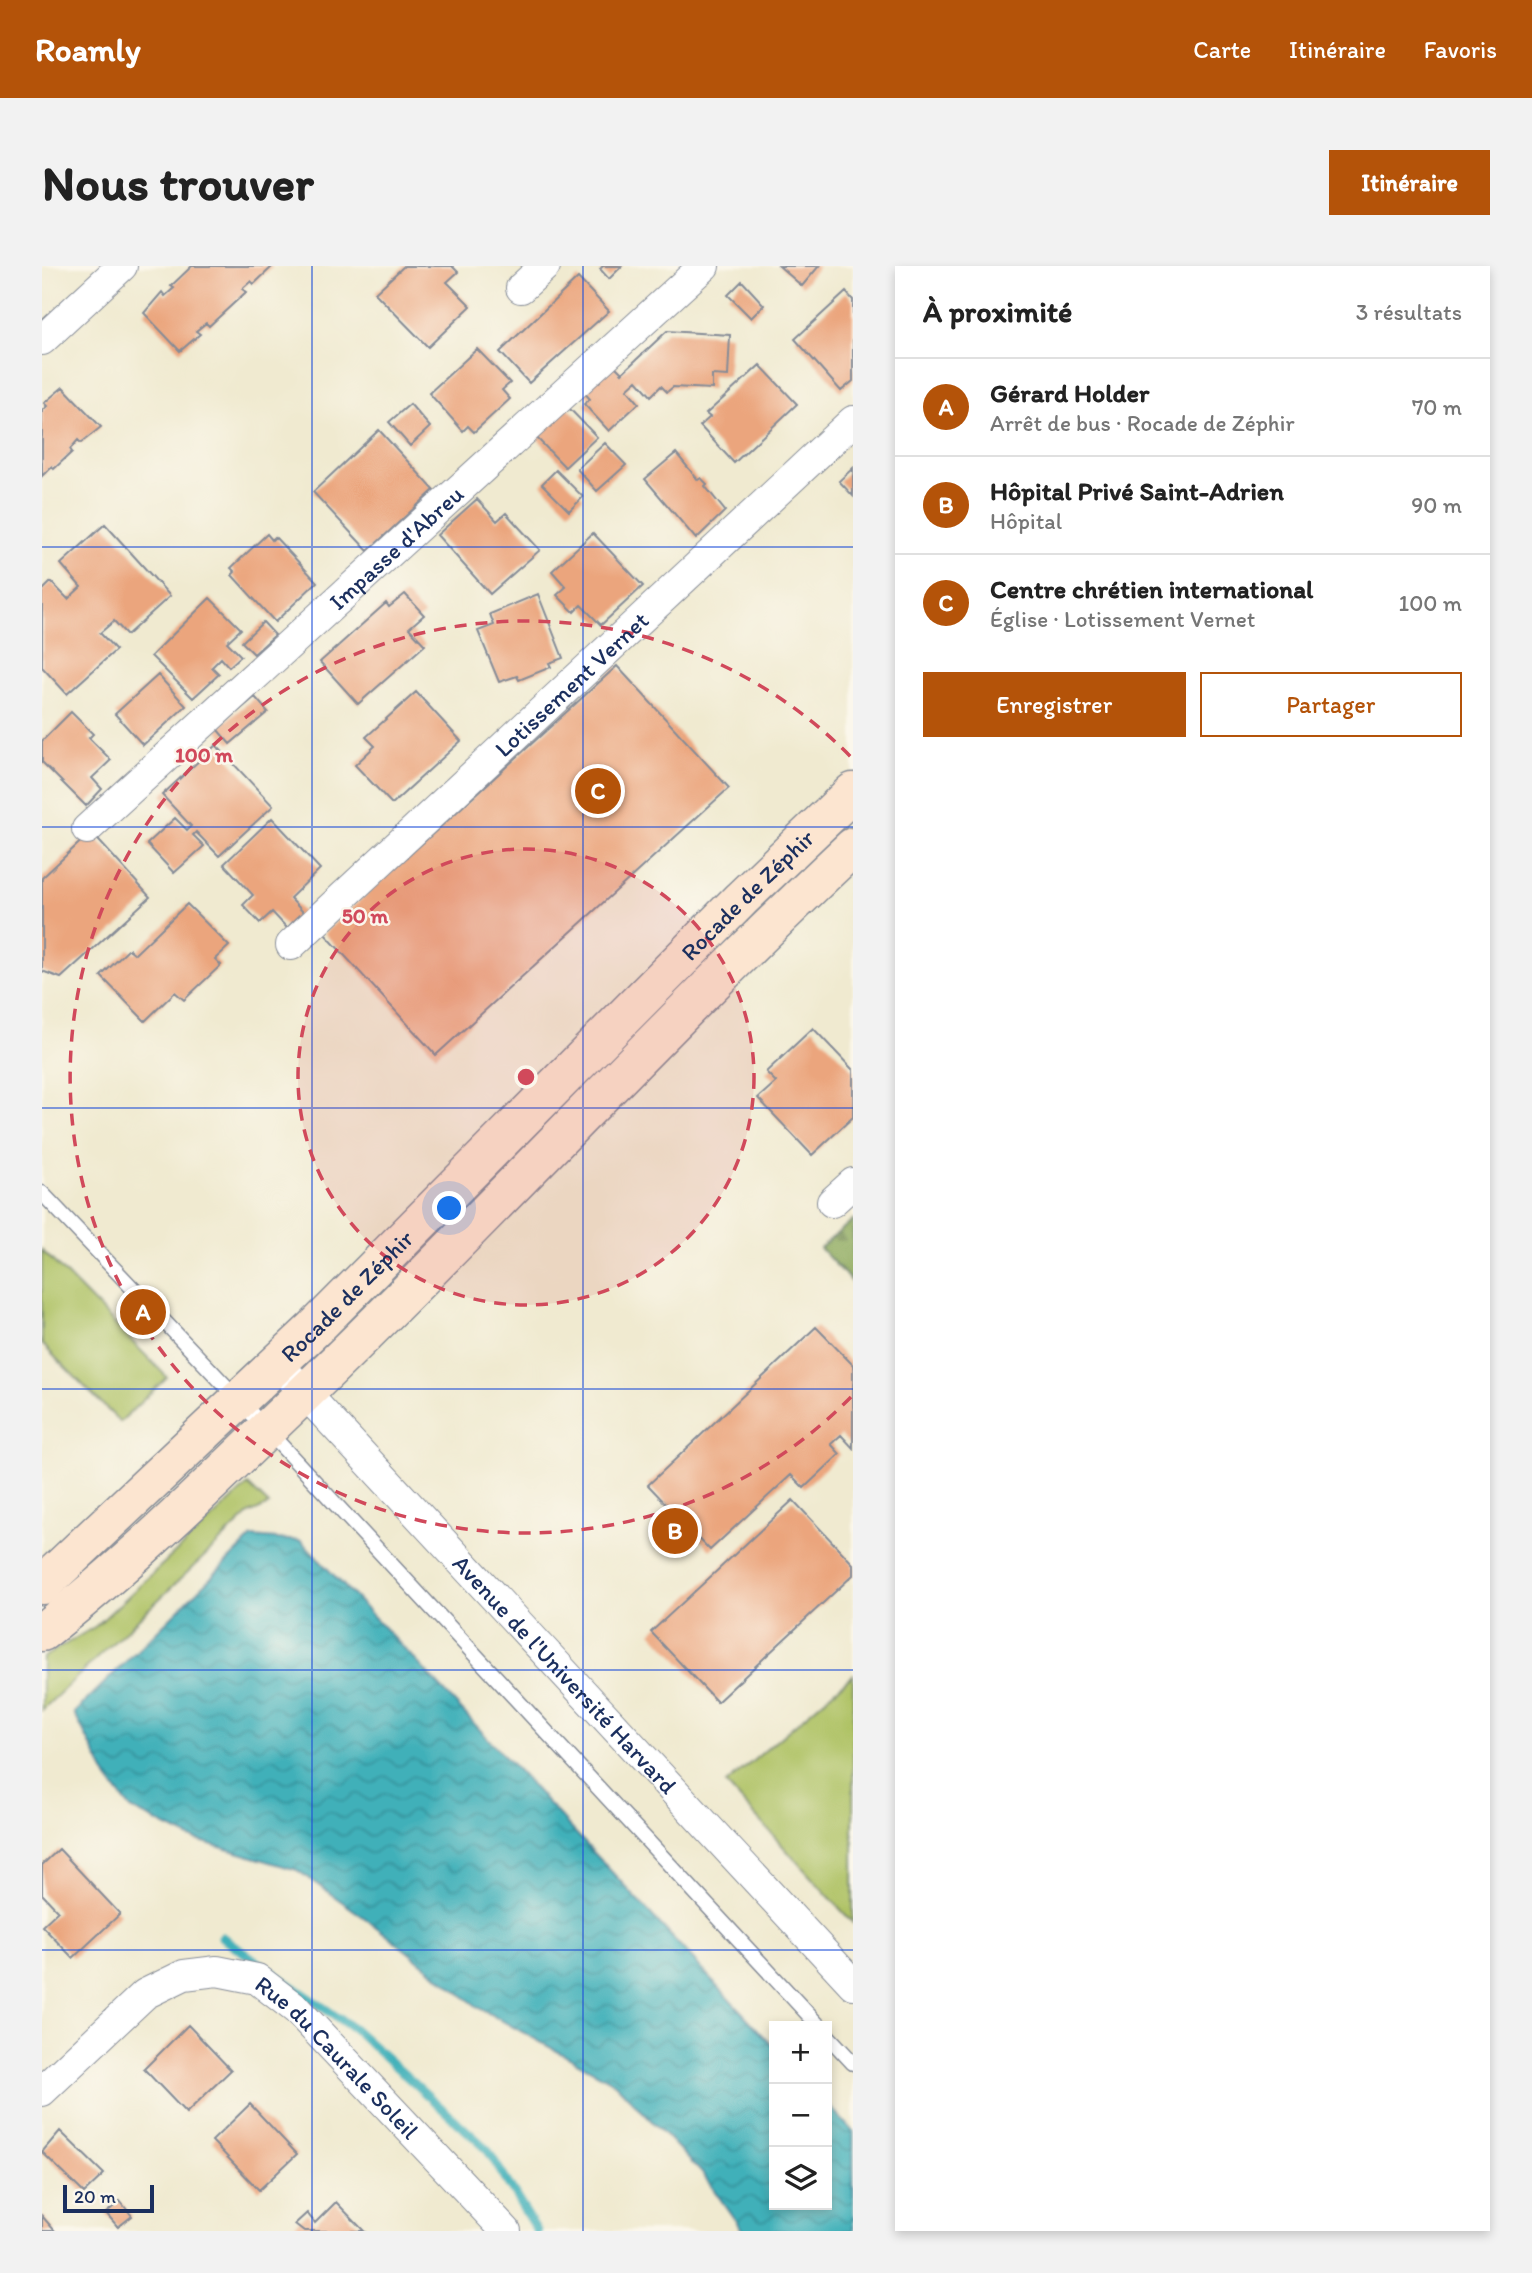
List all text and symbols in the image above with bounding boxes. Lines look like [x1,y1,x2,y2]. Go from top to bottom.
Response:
text: Roamly [35,30,141,69]
text: Carte [1193,35,1251,64]
text: Itinéraire [1289,35,1386,64]
text: Favoris [1424,35,1497,64]
button: Itinéraire [1329,150,1490,215]
text: Nous trouver [42,153,314,212]
text: À proximité [923,293,1072,330]
text: 3 résultats [1356,298,1462,326]
text: Gérard Holder [990,377,1149,409]
text: A [939,393,953,421]
text: 70 m [1412,393,1462,421]
text: Arrêt de bus · Rocade de Zéphir [990,409,1295,437]
text: Hôpital Privé Saint-Adrien [990,475,1284,507]
street label: Impasse d'Abreu [323,479,469,616]
text: B [939,491,953,519]
text: 90 m [1411,491,1462,519]
text: Hôpital [990,507,1062,535]
text: Centre chrétien international [990,573,1313,605]
text: C [939,589,953,617]
text: 100 m [1398,589,1462,617]
street label: Lotissement Vernet [488,605,654,763]
text: Église · Lotissement Vernet [990,605,1256,633]
button: Enregistrer [923,672,1186,737]
button: Partager [1200,672,1462,737]
text: 100 m [175,742,233,767]
pin: C [575,765,621,817]
street label: Rocade de Zéphir [674,822,820,966]
text: 50 m [342,903,389,928]
centre of rings [514,1065,538,1089]
your location [432,1191,466,1225]
street label: Rocade de Zéphir [274,1223,419,1368]
pin: A [120,1286,166,1338]
pin: B [652,1505,698,1557]
street label: Avenue de l'Université Harvard [447,1548,683,1800]
street label: Rue du Caurale Soleil [250,1969,425,2145]
map controls [769,2021,832,2210]
button: + [769,2021,832,2084]
button: − [769,2084,832,2147]
button: layers [769,2147,832,2210]
scale bar [63,2182,154,2214]
text: 20 m [74,2185,116,2208]

